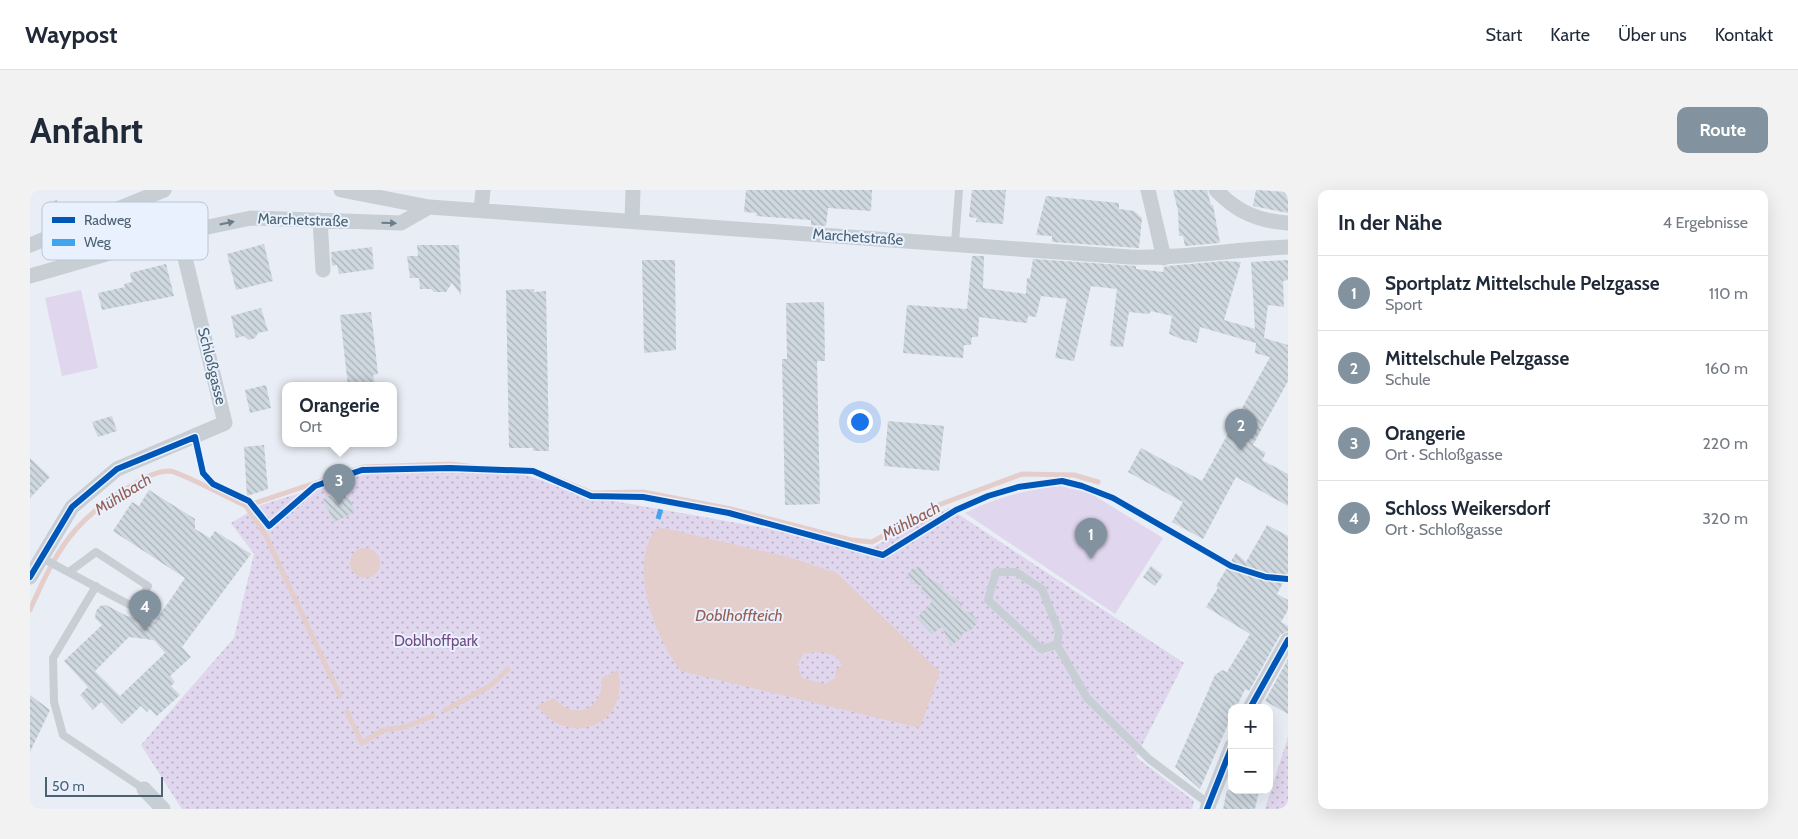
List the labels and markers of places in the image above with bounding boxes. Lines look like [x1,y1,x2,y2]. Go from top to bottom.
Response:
pin: 2 [1225,409,1257,450]
pin: 3 [323,464,355,505]
pin: 1 [1075,518,1107,559]
pin: 4 [129,590,161,631]

